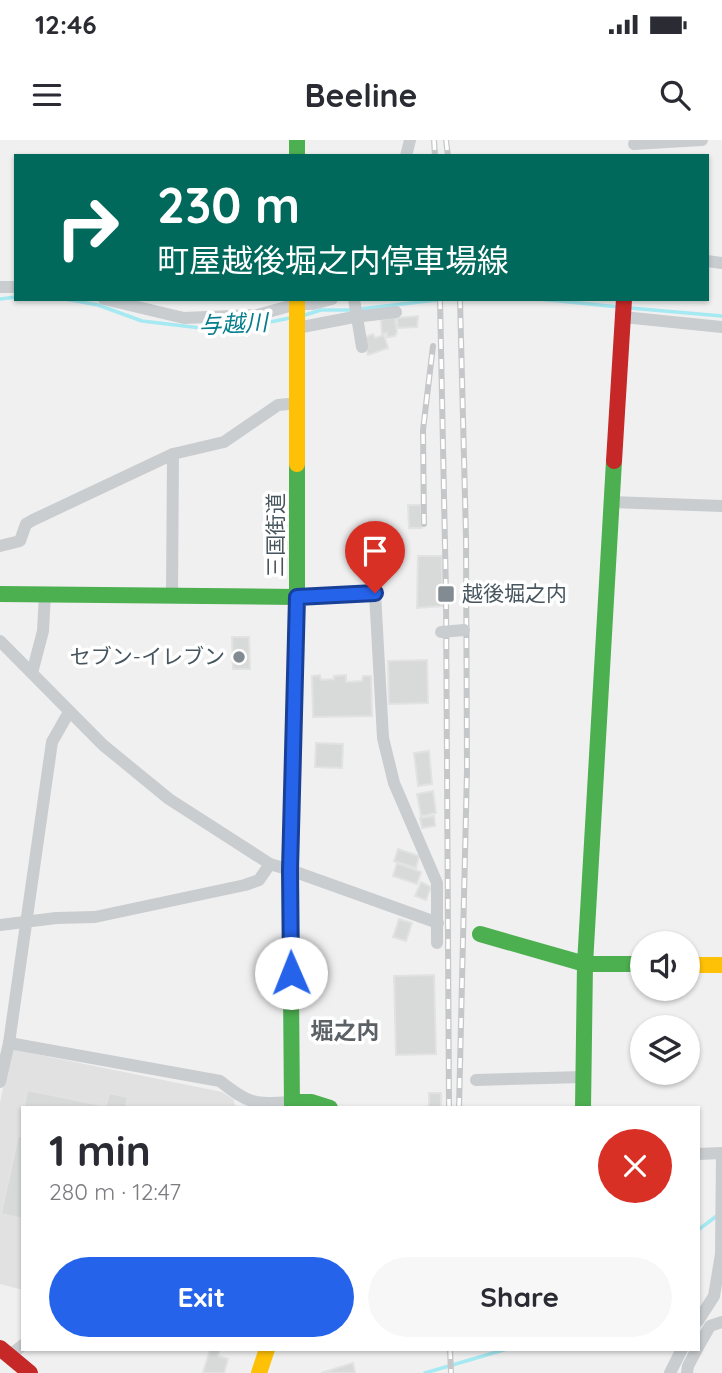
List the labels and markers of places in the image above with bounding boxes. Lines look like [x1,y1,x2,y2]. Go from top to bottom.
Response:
pin [345,521,405,593]
place label: 越後堀之内 [462,580,567,606]
marker: 越後堀之内 [436,584,456,604]
place label: セブン-イレブン [70,643,225,669]
marker: セブン-イレブン [231,649,247,665]

